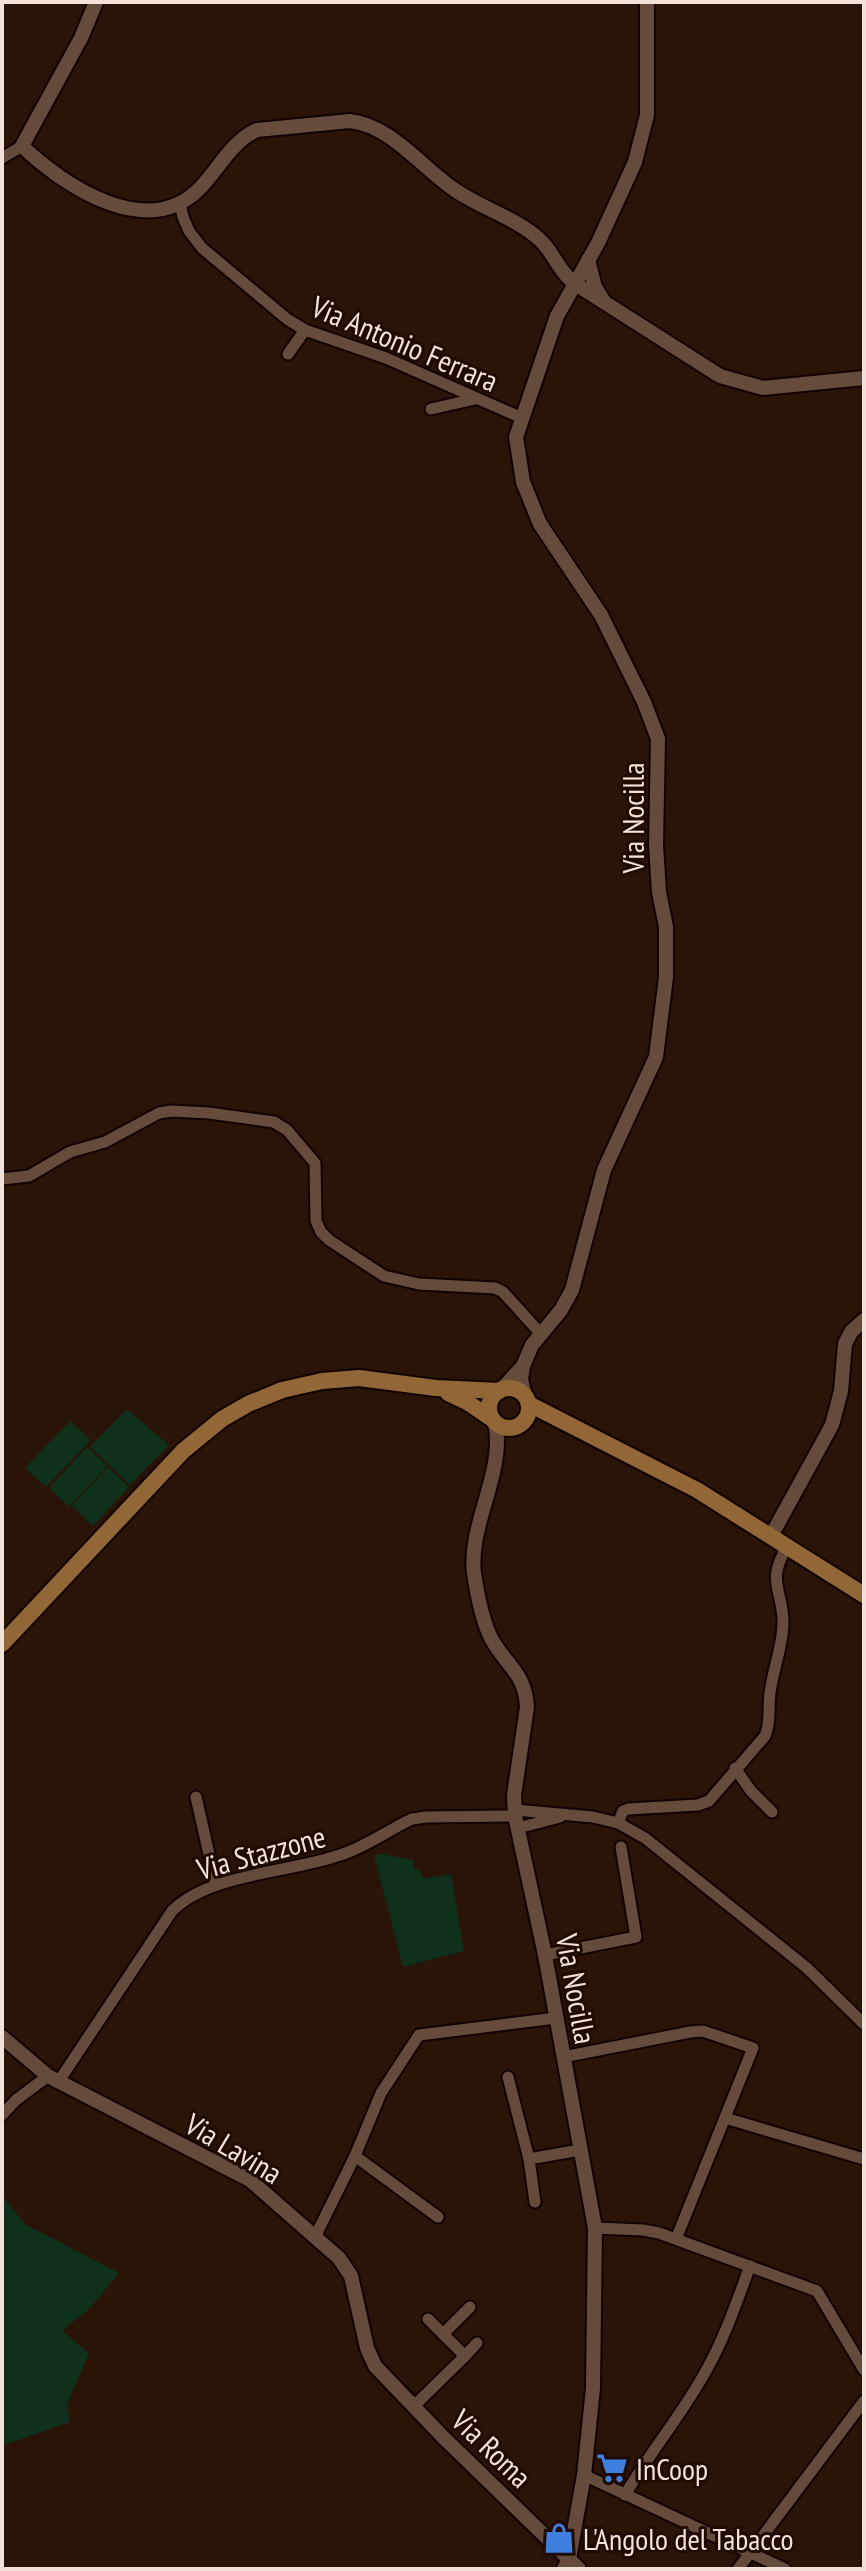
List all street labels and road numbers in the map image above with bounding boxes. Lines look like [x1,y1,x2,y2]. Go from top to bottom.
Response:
street label: Via Antonio Ferrara [305,286,504,400]
street label: Via Nocilla [613,762,652,875]
street label: Via Stazzone [191,1816,330,1888]
street label: Via Nocilla [548,1930,606,2047]
street label: Via Lavina [178,2103,290,2192]
street label: Via Roma [443,2400,540,2496]

